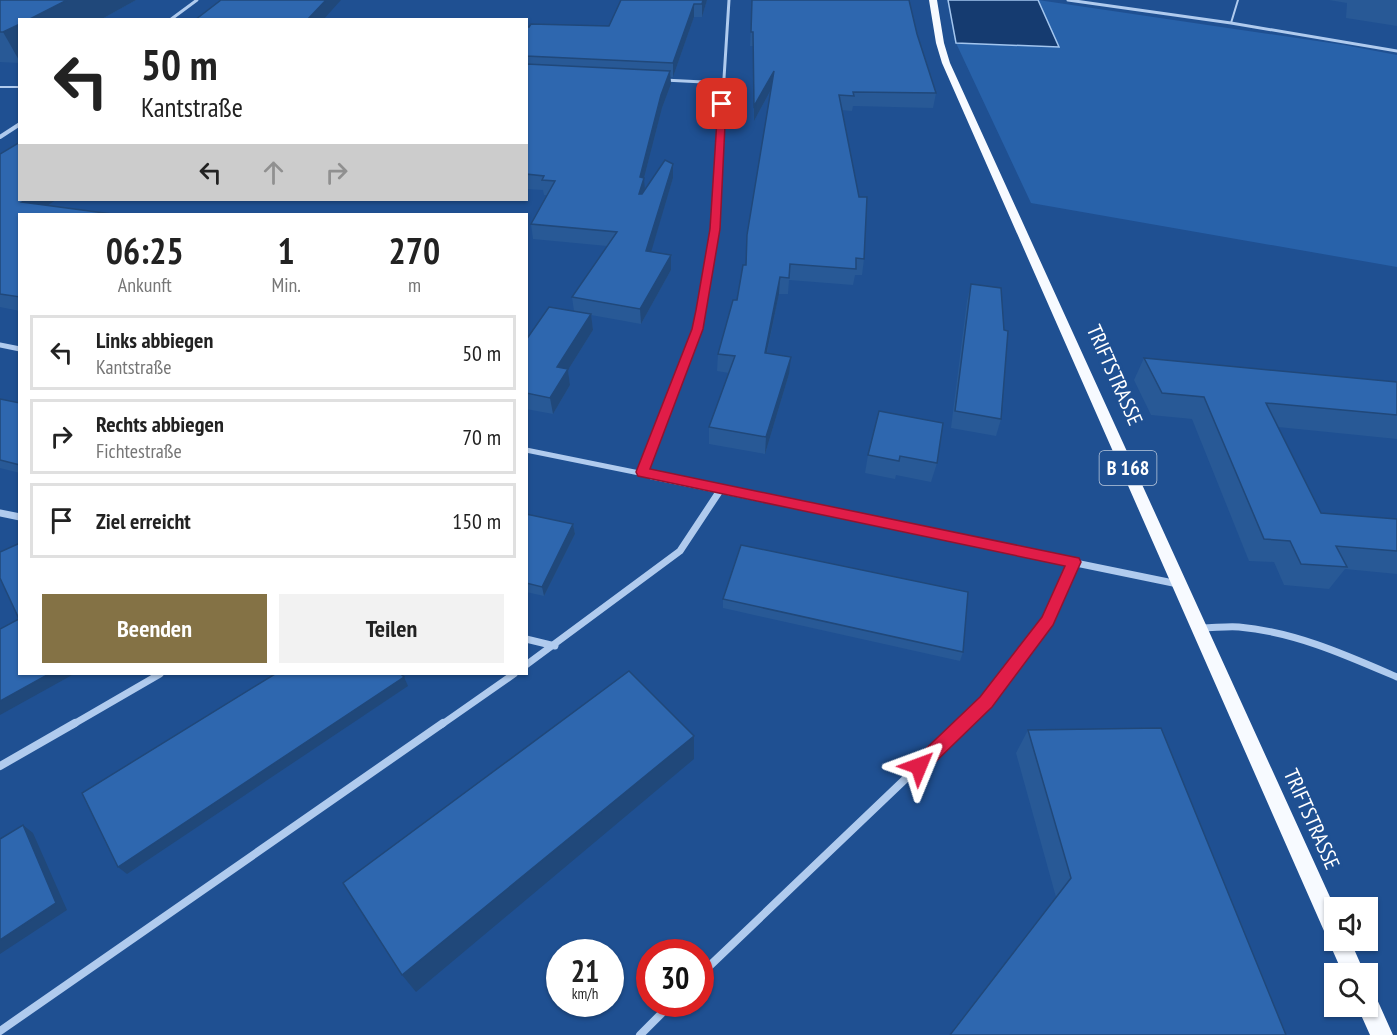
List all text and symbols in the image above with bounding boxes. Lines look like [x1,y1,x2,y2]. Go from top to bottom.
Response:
text: 50 m [141,37,218,92]
icon: left [42,42,120,120]
pin [696,78,747,129]
icon: arrive [705,87,738,120]
text: Kantstraße [141,90,243,124]
icon: left [194,156,227,189]
icon: ahead [257,156,290,189]
icon: right [320,156,353,189]
text: 06:25 [106,227,184,274]
text: 1 [278,227,295,274]
text: 270 [389,227,440,274]
text: Ankunft [118,272,172,298]
text: Min. [271,272,301,298]
text: m [408,272,421,298]
street label: TRIFTSTRASSE [1081,320,1149,430]
text: Links abbiegen [96,326,213,354]
icon: left [45,336,78,369]
text: 50 m [462,339,501,367]
text: Kantstraße [96,354,171,380]
text: Rechts abbiegen [96,410,224,438]
icon: right [45,420,78,453]
text: 70 m [462,423,501,451]
text: Fichtestraße [96,438,182,464]
road number: B 168 [1100,451,1156,485]
icon: arrive [45,504,78,537]
text: Ziel erreicht [96,507,191,535]
text: 150 m [452,507,501,535]
button: Beenden [42,594,267,663]
button: Teilen [279,594,504,663]
position arrow [887,734,951,798]
street label: TRIFTSTRASSE [1278,764,1346,874]
map controls [1324,897,1378,1017]
button: sound [1324,897,1378,951]
speed limit sign: 30 [636,939,714,1017]
text: 21 [571,951,599,990]
button: search [1324,963,1378,1017]
text: km/h [572,984,598,1003]

